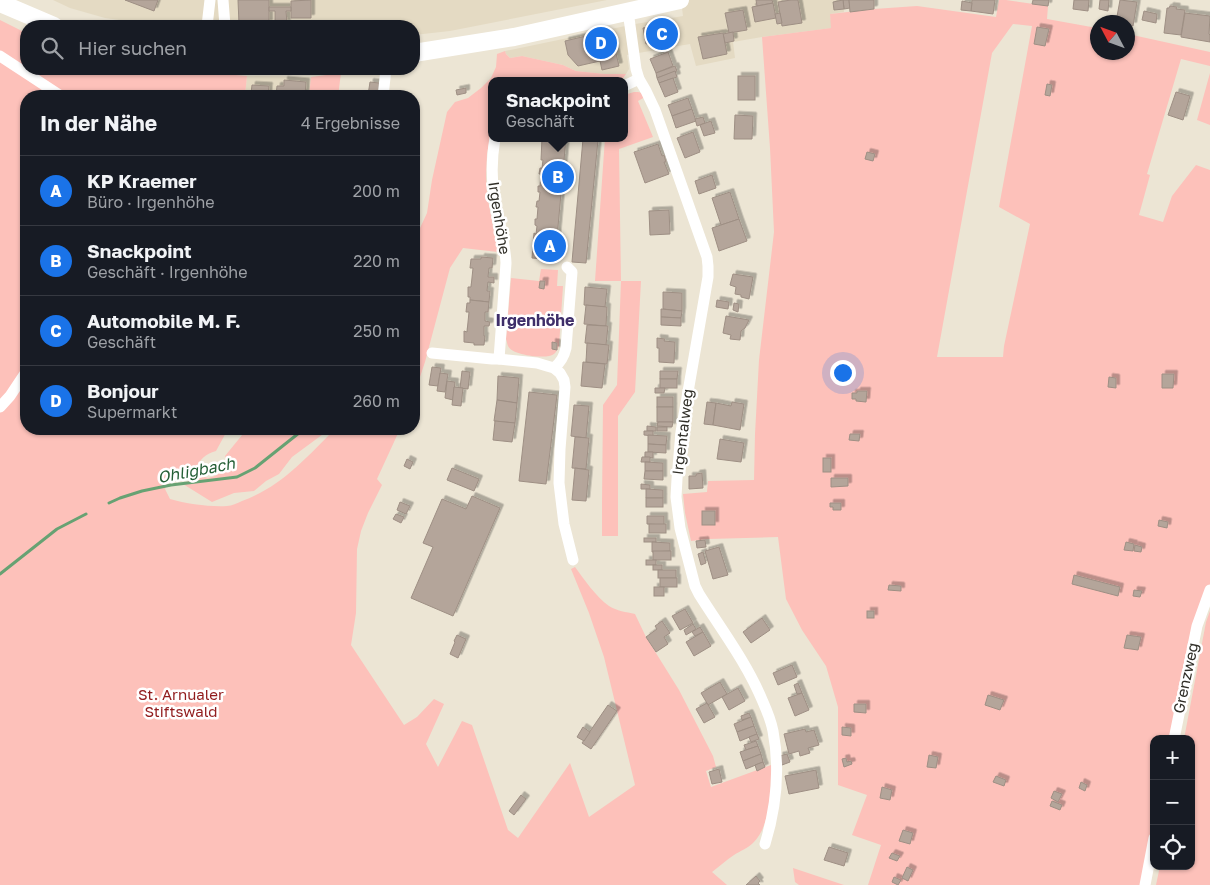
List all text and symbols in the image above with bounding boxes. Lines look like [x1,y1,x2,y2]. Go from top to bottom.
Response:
pin: C [646,15,678,53]
north arrow [1090,15,1135,60]
search box [20,20,420,75]
pin: D [585,24,617,62]
icon: search [38,34,66,62]
text: Hier suchen [78,36,187,59]
popup [488,77,628,142]
text: Snackpoint [506,88,610,111]
text: In der Nähe [40,110,157,136]
text: Geschäft [506,111,575,131]
text: 4 Ergebnisse [301,113,400,133]
pin: B [542,158,574,196]
text: KP Kraemer [87,169,197,192]
street label: Irgenhöhe [485,180,515,256]
text: A [50,181,62,201]
text: 200 m [353,181,400,201]
text: Büro · Irgenhöhe [87,192,215,212]
pin: A [534,227,566,265]
text: Snackpoint [87,239,192,262]
text: B [50,251,62,271]
text: 220 m [353,251,400,271]
text: Geschäft · Irgenhöhe [87,262,247,282]
text: Automobile M. F. [87,309,241,332]
district label: Irgenhöhe [496,310,574,330]
text: C [50,321,62,341]
text: 250 m [353,321,400,341]
text: Geschäft [87,332,156,352]
your location [830,360,856,386]
text: Bonjour [87,379,159,402]
street label: Irgentalweg [668,388,696,476]
text: D [50,391,62,411]
text: 260 m [353,391,400,411]
text: Supermarkt [87,402,177,422]
water label: Ohligbach [156,452,238,487]
street label: Grenzweg [1169,641,1201,715]
park label: St. Arnualer Stiftswald [138,685,224,720]
map controls [1150,735,1195,870]
button: + [1150,735,1195,780]
button: − [1150,780,1195,825]
button: locate [1150,825,1195,870]

